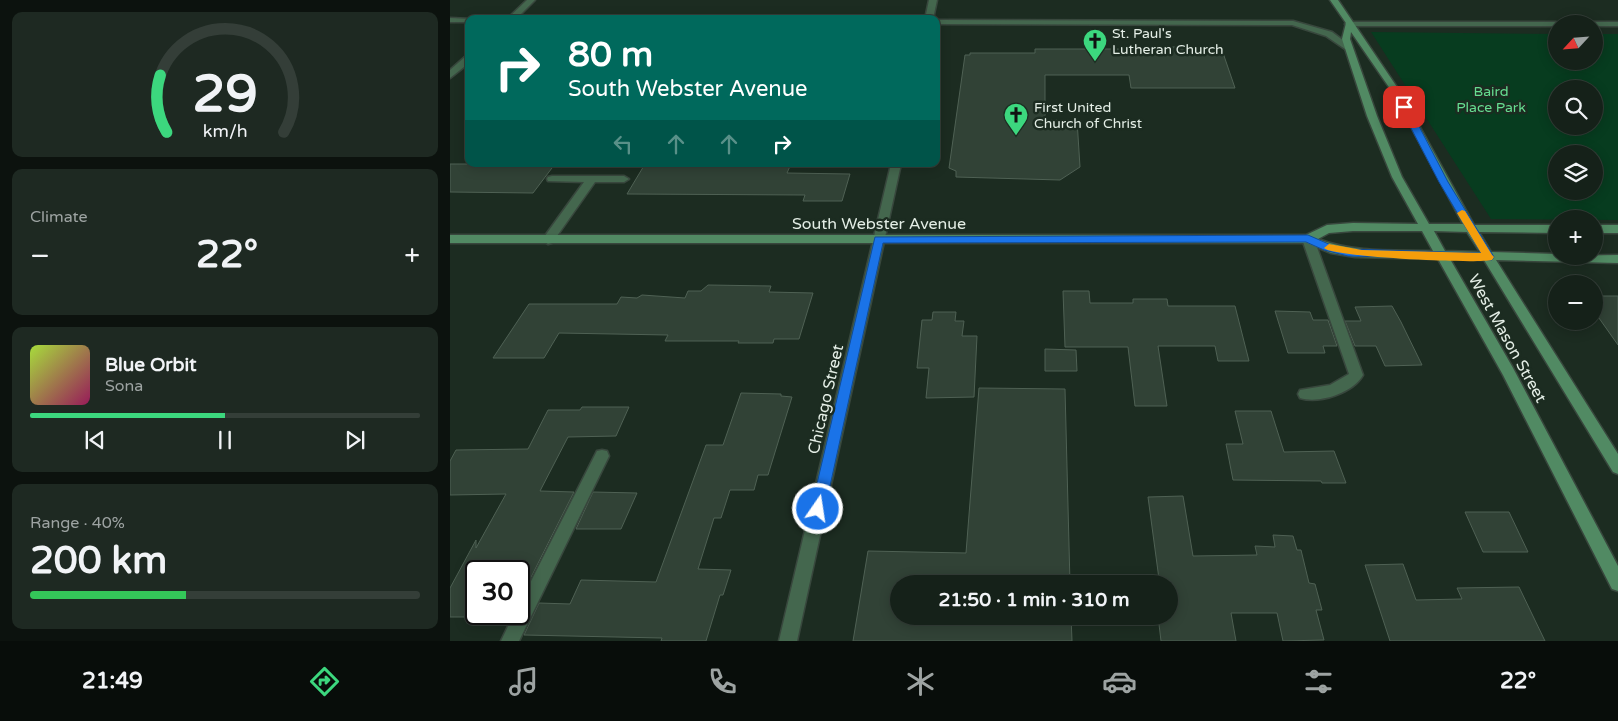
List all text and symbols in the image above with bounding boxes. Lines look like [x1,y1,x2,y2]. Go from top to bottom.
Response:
north arrow [1548,15,1602,70]
map controls [1548,15,1603,330]
place label: St. Paul's Lutheran Church [1112,25,1224,58]
church icon: St. Paul's Lutheran Church [1082,28,1108,62]
text: 80 m [568,34,653,76]
icon: right [485,35,550,100]
text: 29 [192,63,258,126]
text: South Webster Avenue [568,76,808,102]
button: search [1548,80,1603,135]
park label: Baird Place Park [1456,83,1526,116]
pin [1383,86,1425,128]
icon: arrive [1390,93,1418,121]
place label: First United Church of Christ [1034,99,1143,132]
church icon: First United Church of Christ [1003,102,1029,136]
text: km/h [203,121,247,142]
icon: left [609,130,637,158]
icon: ahead [662,130,690,158]
icon: ahead [715,130,743,158]
icon: right [768,130,796,158]
button: layers [1548,145,1603,200]
text: Climate [30,207,88,227]
button: + [1548,210,1603,265]
street label: South Webster Avenue [792,214,966,234]
text: 22° [196,232,258,278]
text: − [30,239,50,273]
text: + [404,239,420,273]
street label: West Mason Street [1463,271,1551,406]
button: − [1548,275,1603,330]
street label: Chicago Street [804,342,848,456]
text: Blue Orbit [105,354,197,376]
text: Sona [105,376,143,396]
icon: previous [81,426,109,454]
icon: pause [211,426,239,454]
icon: next [341,426,369,454]
position arrow [791,482,843,534]
text: Range · 40% [30,513,125,533]
text: 200 km [30,538,167,584]
speed limit sign: 30 [465,560,530,625]
text: 21:50 · 1 min · 310 m [938,589,1130,611]
icon: directions [307,664,342,699]
icon: music [506,664,541,699]
icon: phone [705,664,740,699]
icon: climate [903,664,938,699]
icon: car [1102,664,1137,699]
icon: filters [1301,664,1336,699]
text: 21:49 [82,668,143,694]
text: 22° [1500,668,1536,694]

